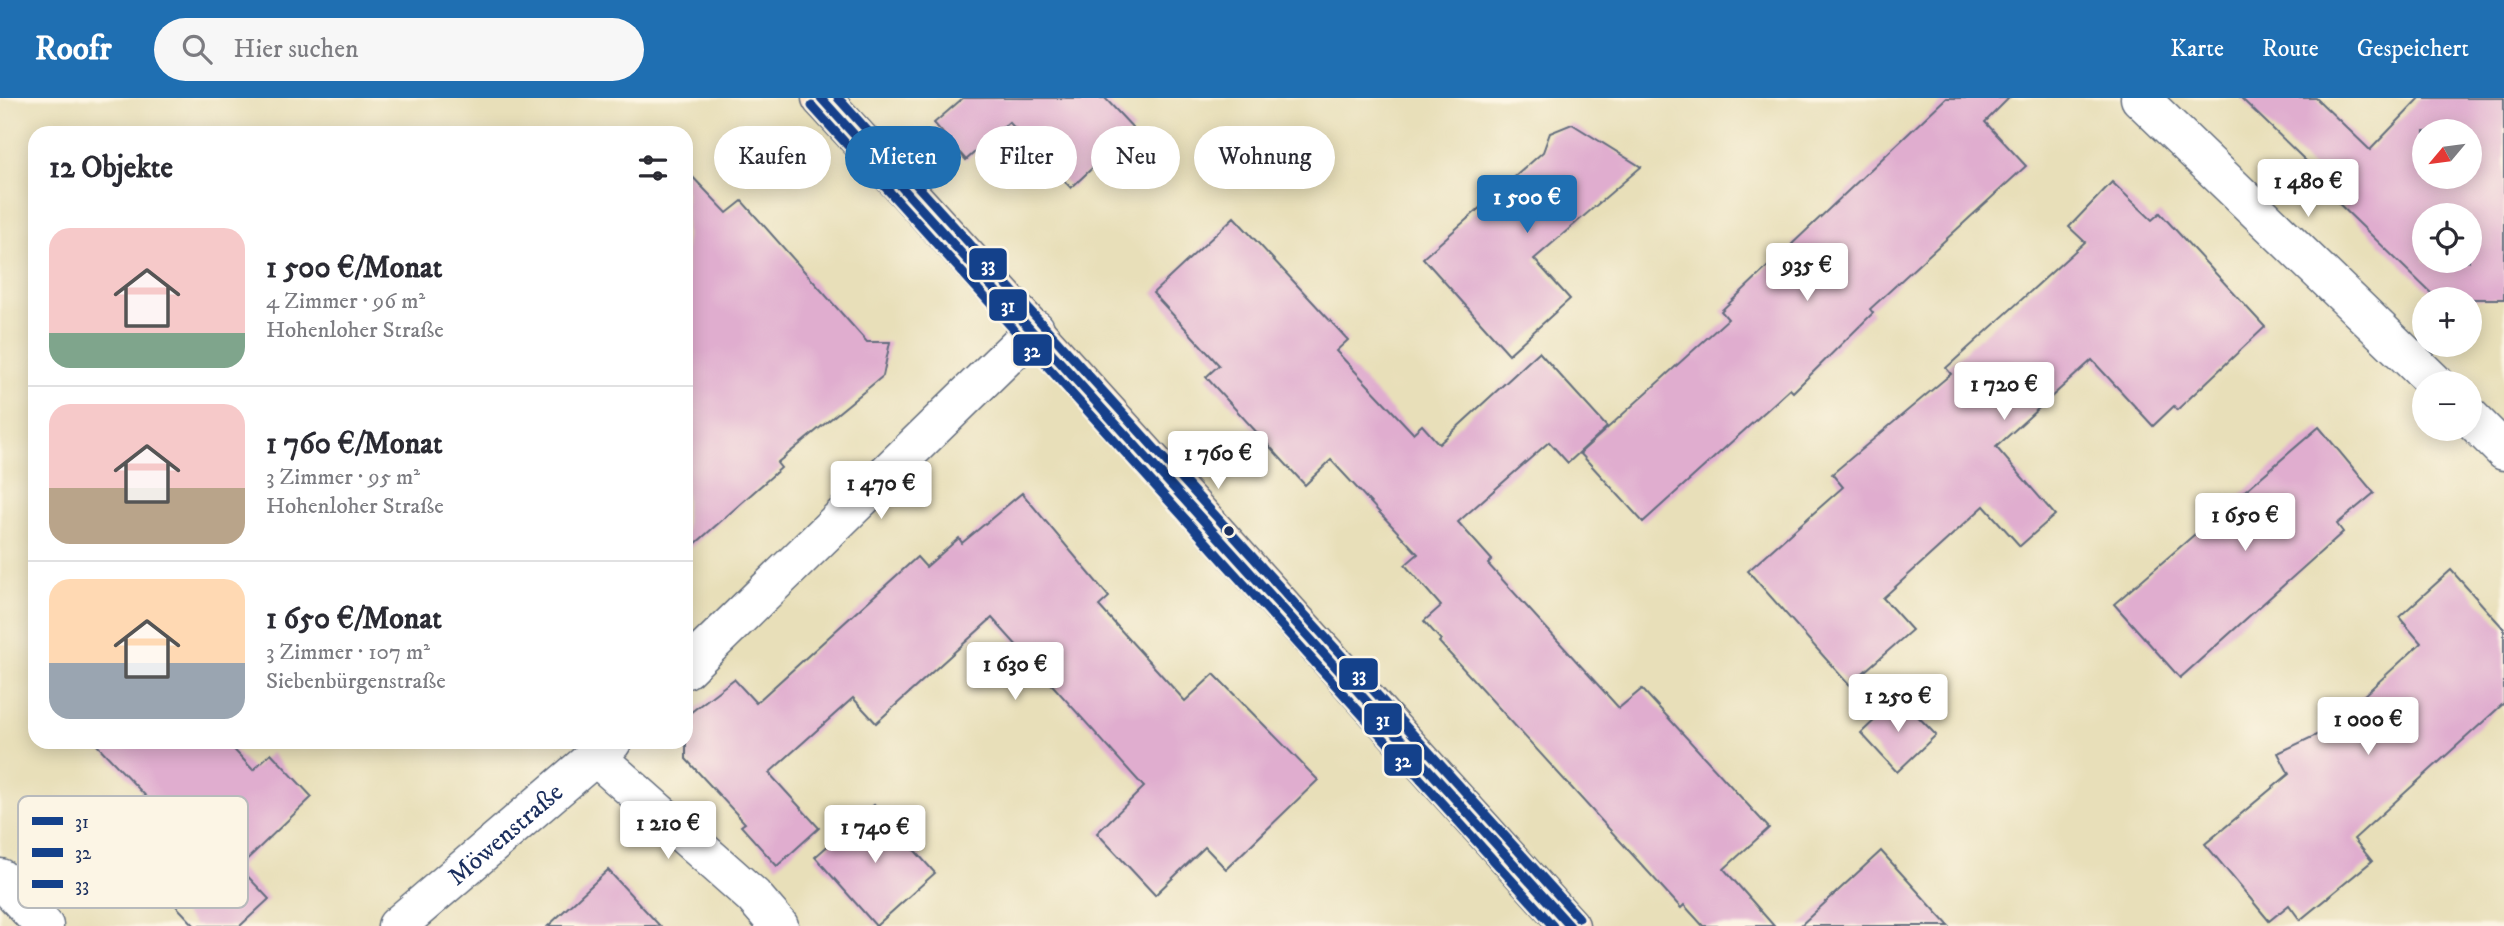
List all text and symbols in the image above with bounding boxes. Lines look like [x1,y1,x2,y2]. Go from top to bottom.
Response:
search box [154,18,644,81]
text: Roofr [35,29,112,70]
icon: search [178,30,216,68]
text: Hier suchen [234,33,358,66]
text: Karte [2170,34,2224,64]
text: Route [2262,34,2319,64]
text: Gespeichert [2357,34,2469,64]
north arrow [2412,119,2482,189]
map controls [2412,119,2482,441]
chip: Kaufen [714,126,831,189]
chip: Mieten [845,126,961,189]
chip: Filter [975,126,1077,189]
chip: Neu [1091,126,1180,189]
chip: Wohnung [1194,126,1335,189]
icon: filters [634,149,672,187]
text: 12 Objekte [49,150,173,187]
pin: 1 480 € [2243,159,2373,219]
text: 1 480 € [2274,167,2342,196]
pin: 1 500 € [1462,176,1592,235]
text: 1 500 € [1493,183,1561,212]
button: locate [2412,203,2482,273]
pin: 935 € [1758,244,1856,303]
line badge: 33 [968,247,1008,281]
text: 1 500 €/Monat [266,250,442,287]
text: 935 € [1782,251,1832,280]
text: 33 [981,254,995,277]
icon: home [105,256,189,340]
text: 4 Zimmer · 96 m² [266,287,425,316]
button: + [2412,287,2482,357]
line badge: 31 [988,288,1028,322]
text: 31 [1001,295,1015,318]
text: Hohenloher Straße [266,316,444,345]
line badge: 32 [1012,333,1053,367]
text: 32 [1024,340,1041,363]
pin: 1 720 € [1939,362,2069,422]
text: 1 720 € [1970,370,2038,399]
button: − [2412,371,2482,441]
text: 1 760 €/Monat [266,426,443,463]
icon: home [105,432,189,516]
pin: 1 760 € [1153,432,1283,491]
text: 1 760 € [1184,439,1252,468]
pin: 1 470 € [816,462,946,521]
text: 3 Zimmer · 95 m² [266,463,420,492]
text: 1 470 € [847,469,915,498]
text: Hohenloher Straße [266,492,444,521]
pin: 1 650 € [2180,494,2310,553]
text: 1 650 € [2211,501,2279,530]
unlabelled marker [1222,524,1236,538]
text: 1 650 €/Monat [266,601,442,638]
icon: home [105,607,189,691]
text: 3 Zimmer · 107 m² [266,638,430,667]
pin: 1 630 € [950,642,1080,702]
text: 1 630 € [983,650,1047,679]
line badge: 33 [1338,657,1379,691]
text: 33 [1352,664,1366,687]
text: Siebenbürgenstraße [266,667,446,696]
pin: 1 250 € [1833,674,1963,734]
text: 1 250 € [1865,682,1931,711]
pin: 1 000 € [2303,698,2433,757]
line badge: 31 [1363,702,1403,736]
text: 1 000 € [2334,705,2402,734]
text: 31 [1376,709,1390,732]
line badge: 32 [1383,743,1423,777]
text: 32 [1395,750,1412,773]
street label: Möwenstraße [441,776,570,893]
legend [18,796,248,908]
pin: 1 210 € [603,802,733,861]
pin: 1 740 € [810,806,940,865]
text: 1 210 € [636,809,700,838]
text: 31 [75,811,89,834]
text: 1 740 € [840,813,910,842]
text: 32 [75,842,92,865]
text: 33 [75,874,89,897]

